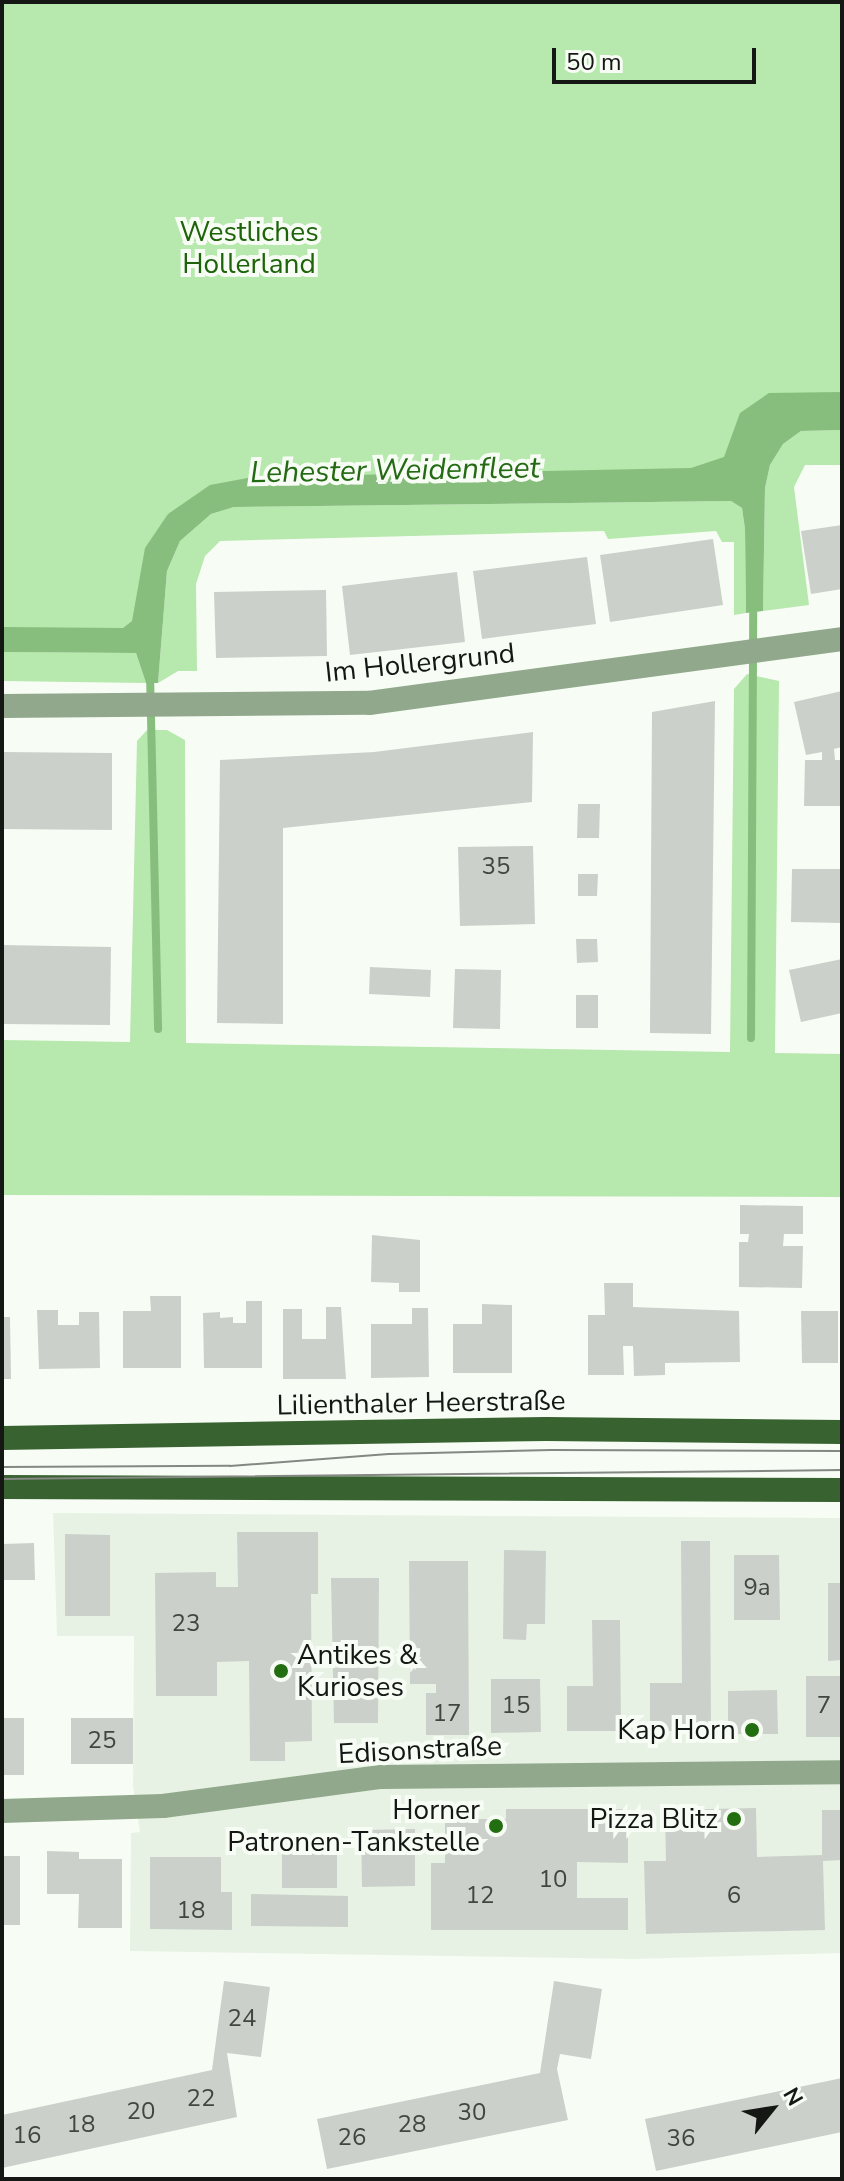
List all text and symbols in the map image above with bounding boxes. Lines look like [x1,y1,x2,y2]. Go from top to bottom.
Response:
scale bar [556,32,760,82]
text: 50 m [566,46,622,78]
park label: Westliches Hollerland [179,215,319,281]
water label: Lehester Weidenfleet [250,450,540,492]
street label: Im Hollergrund [323,636,517,690]
house number: 35 [482,853,510,881]
street label: Lilienthaler Heerstraße [276,1384,566,1422]
house number: 9a [743,1574,771,1602]
house number: 23 [172,1610,200,1638]
place label: Antikes & Kurioses [297,1638,418,1704]
marker: Antikes & Kurioses [272,1662,290,1680]
house number: 15 [502,1692,530,1720]
house number: 7 [817,1692,831,1720]
house number: 17 [433,1700,461,1728]
place label: Kap Horn [617,1713,736,1747]
marker: Kap Horn [743,1721,761,1739]
house number: 25 [88,1727,116,1755]
street label: Edisonstraße [337,1729,503,1771]
place label: Horner Patronen-Tankstelle [227,1793,480,1859]
place label: Pizza Blitz [589,1802,718,1836]
marker: Pizza Blitz [725,1810,743,1828]
marker: Horner Patronen-Tankstelle [487,1817,505,1835]
house number: 10 [539,1866,567,1894]
house number: 12 [466,1882,494,1910]
house number: 6 [727,1882,741,1910]
house number: 18 [177,1897,205,1925]
house number: 24 [228,2005,256,2033]
north arrow [732,2069,812,2149]
text: N [776,2082,810,2112]
house number: 22 [187,2085,215,2113]
house number: 20 [127,2098,155,2126]
house number: 30 [458,2099,486,2127]
house number: 18 [67,2111,95,2139]
house number: 28 [398,2111,426,2139]
house number: 16 [13,2122,41,2150]
house number: 26 [338,2124,366,2152]
house number: 36 [667,2125,695,2153]

